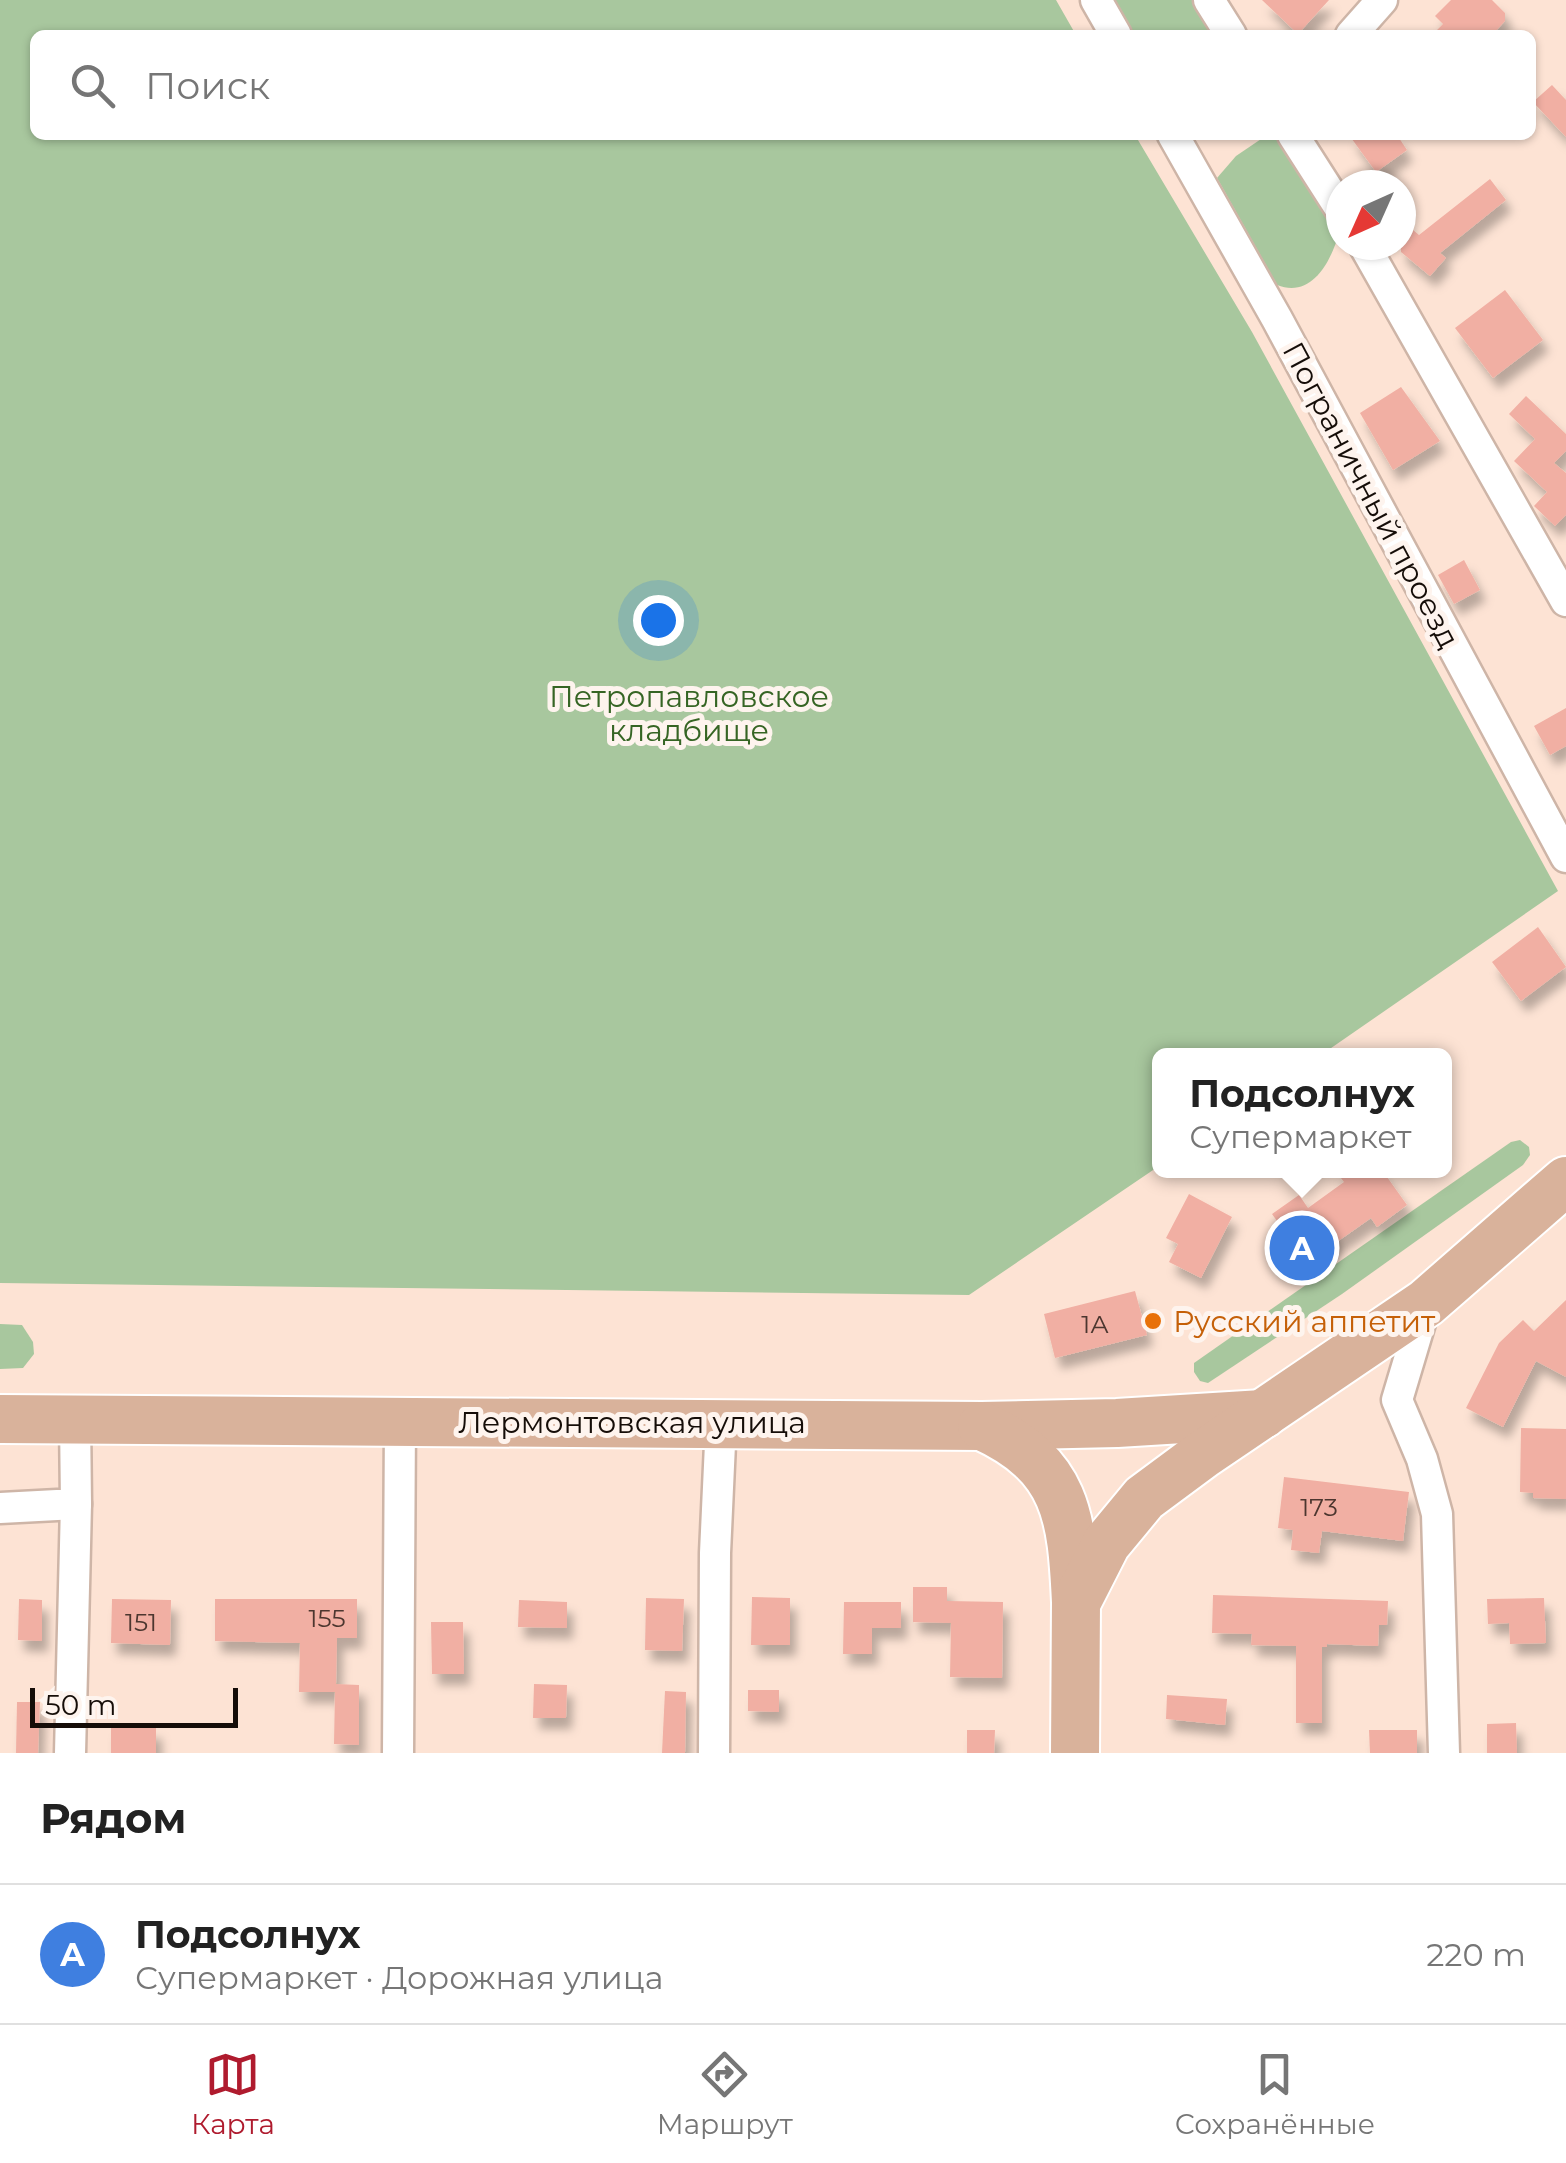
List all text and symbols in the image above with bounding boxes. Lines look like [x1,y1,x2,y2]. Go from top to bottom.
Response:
search box [30,30,1536,140]
icon: search [65,58,120,113]
text: Поиск [145,62,270,109]
north arrow [1326,170,1416,260]
street label: Пограничный проезд [1275,336,1467,654]
your location [633,595,684,646]
park label: Петропавловское кладбище [549,678,829,749]
popup [1152,1048,1452,1178]
text: Подсолнух [1189,1070,1415,1117]
text: Супермаркет [1189,1117,1411,1156]
pin: A [1270,1210,1334,1286]
place label: Русский аппетит [1173,1303,1436,1340]
house number: 1А [1081,1309,1109,1339]
marker: Русский аппетит [1142,1310,1164,1332]
street label: Лермонтовская улица [458,1404,806,1441]
house number: 173 [1300,1492,1338,1522]
house number: 155 [308,1603,346,1633]
house number: 151 [125,1607,157,1637]
scale bar [30,1683,238,1728]
text: 50 m [45,1688,116,1722]
text: Рядом [40,1792,187,1844]
text: Подсолнух [135,1911,361,1958]
text: A [60,1935,85,1974]
text: 220 m [1426,1935,1526,1974]
text: Супермаркет · Дорожная улица [135,1958,663,1997]
tab: Карта [191,2047,275,2141]
tab: Маршрут [657,2047,793,2141]
tab: Сохранённые [1175,2047,1375,2141]

